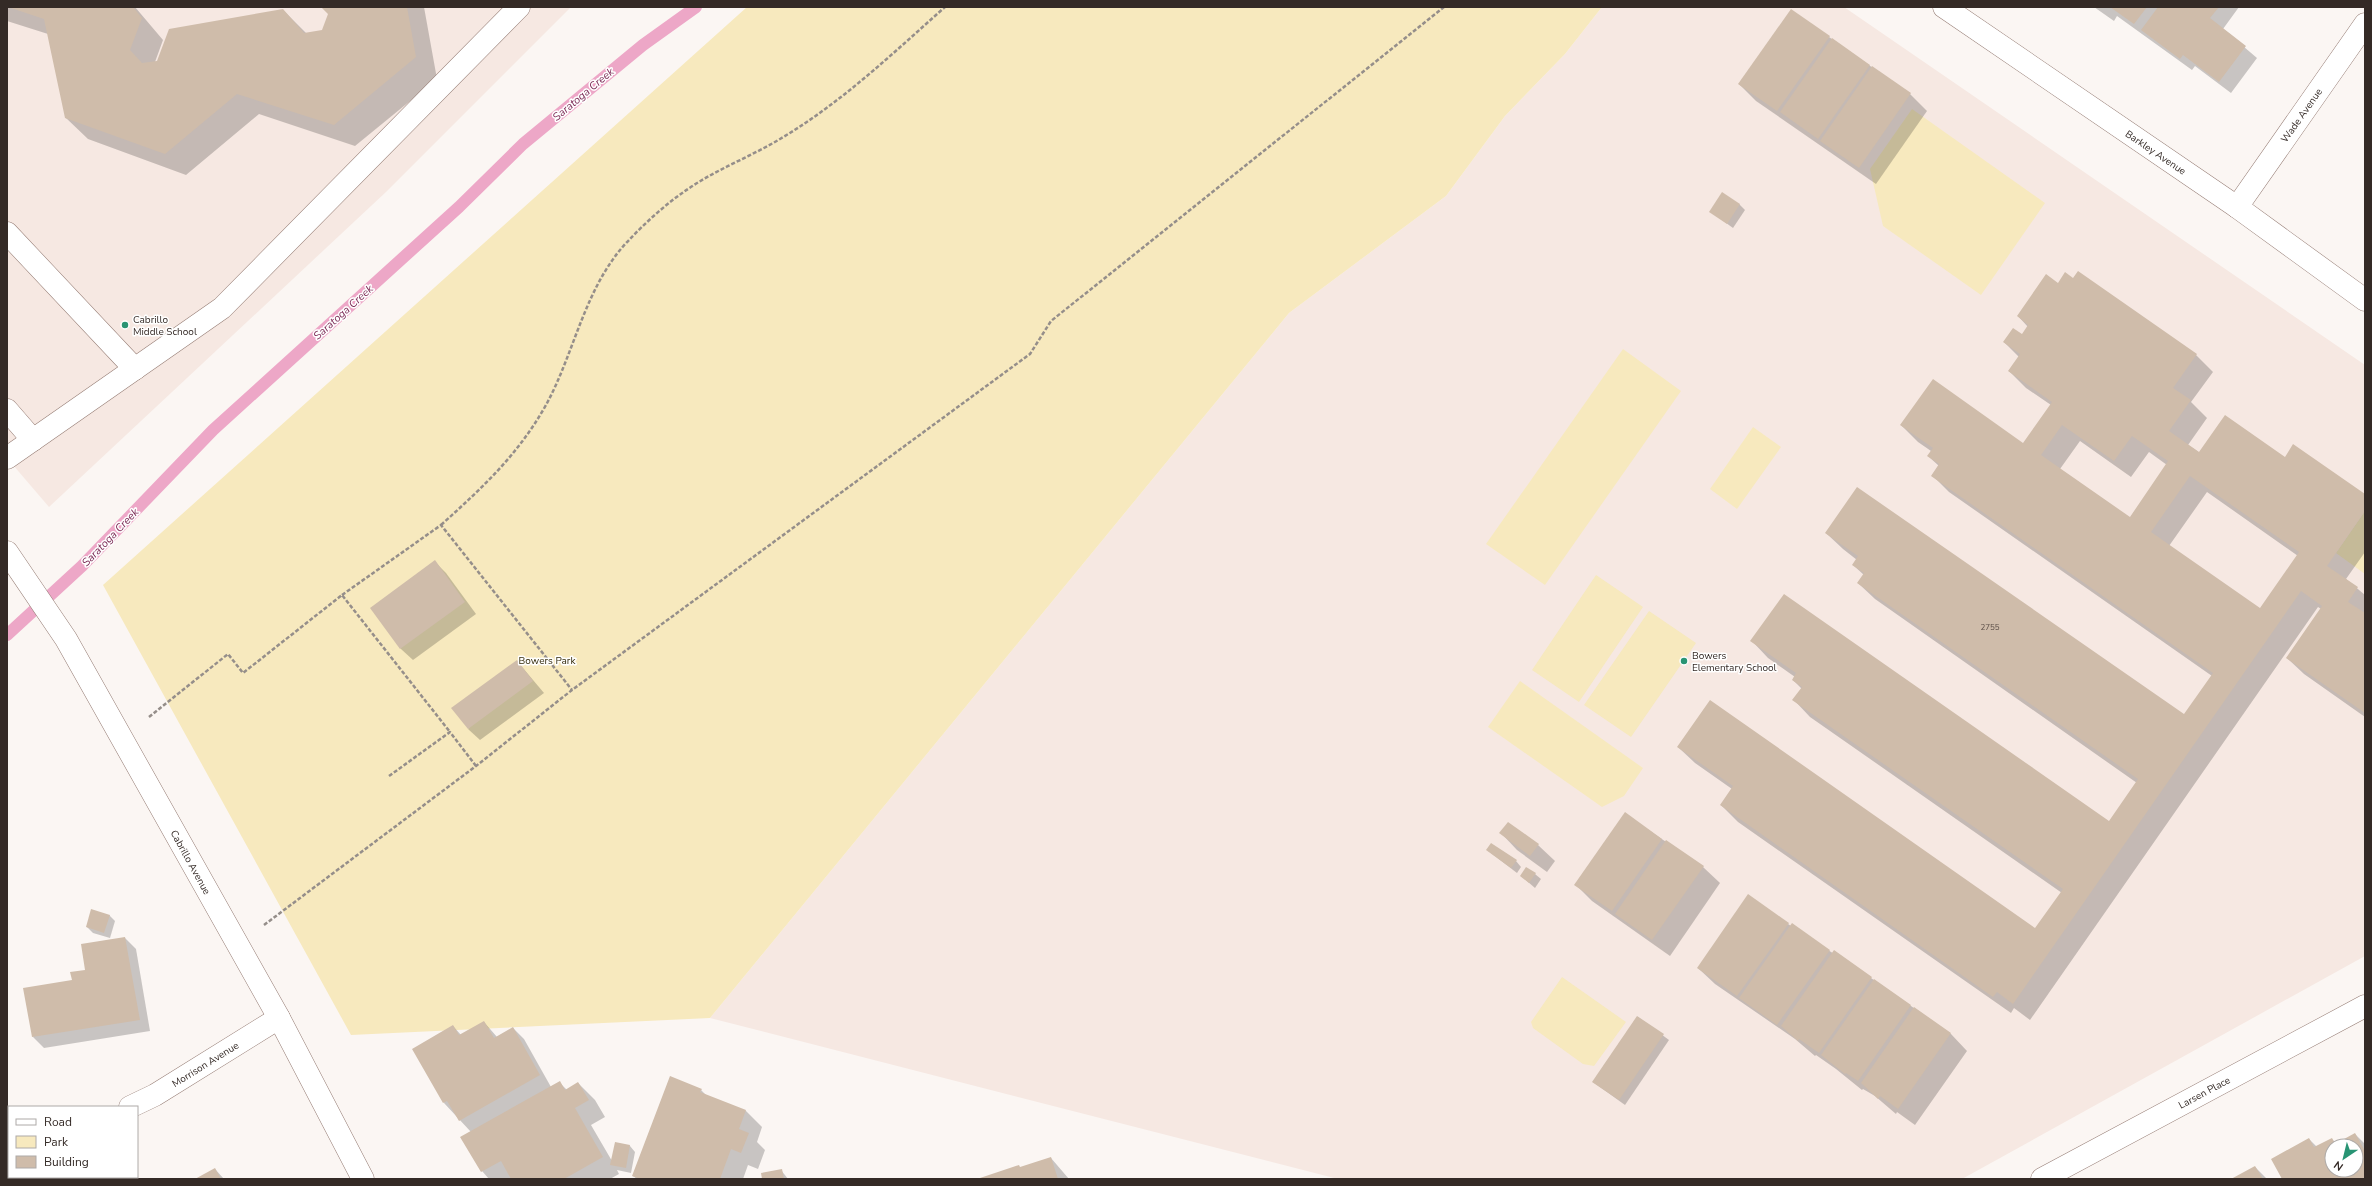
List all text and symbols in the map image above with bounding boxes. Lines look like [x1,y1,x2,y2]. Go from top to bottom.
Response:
water label: Saratoga Creek [549,64,618,124]
street label: Wade Avenue [2278,86,2326,146]
street label: Barkley Avenue [2122,127,2189,178]
water label: Saratoga Creek [310,281,377,343]
place label: Cabrillo Middle School [133,313,197,339]
marker: Cabrillo Middle School [120,320,130,330]
water label: Saratoga Creek [79,505,142,570]
house number: 2755 [1980,622,2000,633]
place label: Bowers Elementary School [1692,649,1777,675]
park label: Bowers Park [519,654,576,668]
marker: Bowers Elementary School [1679,656,1689,666]
street label: Cabrillo Avenue [167,828,214,897]
street label: Morrison Avenue [169,1039,242,1091]
street label: Larsen Place [2176,1073,2233,1112]
legend [8,1106,138,1178]
text: Road [44,1114,72,1130]
text: Park [44,1134,69,1150]
north arrow [2324,1138,2364,1178]
text: Building [44,1154,89,1170]
text: N [2331,1157,2346,1174]

